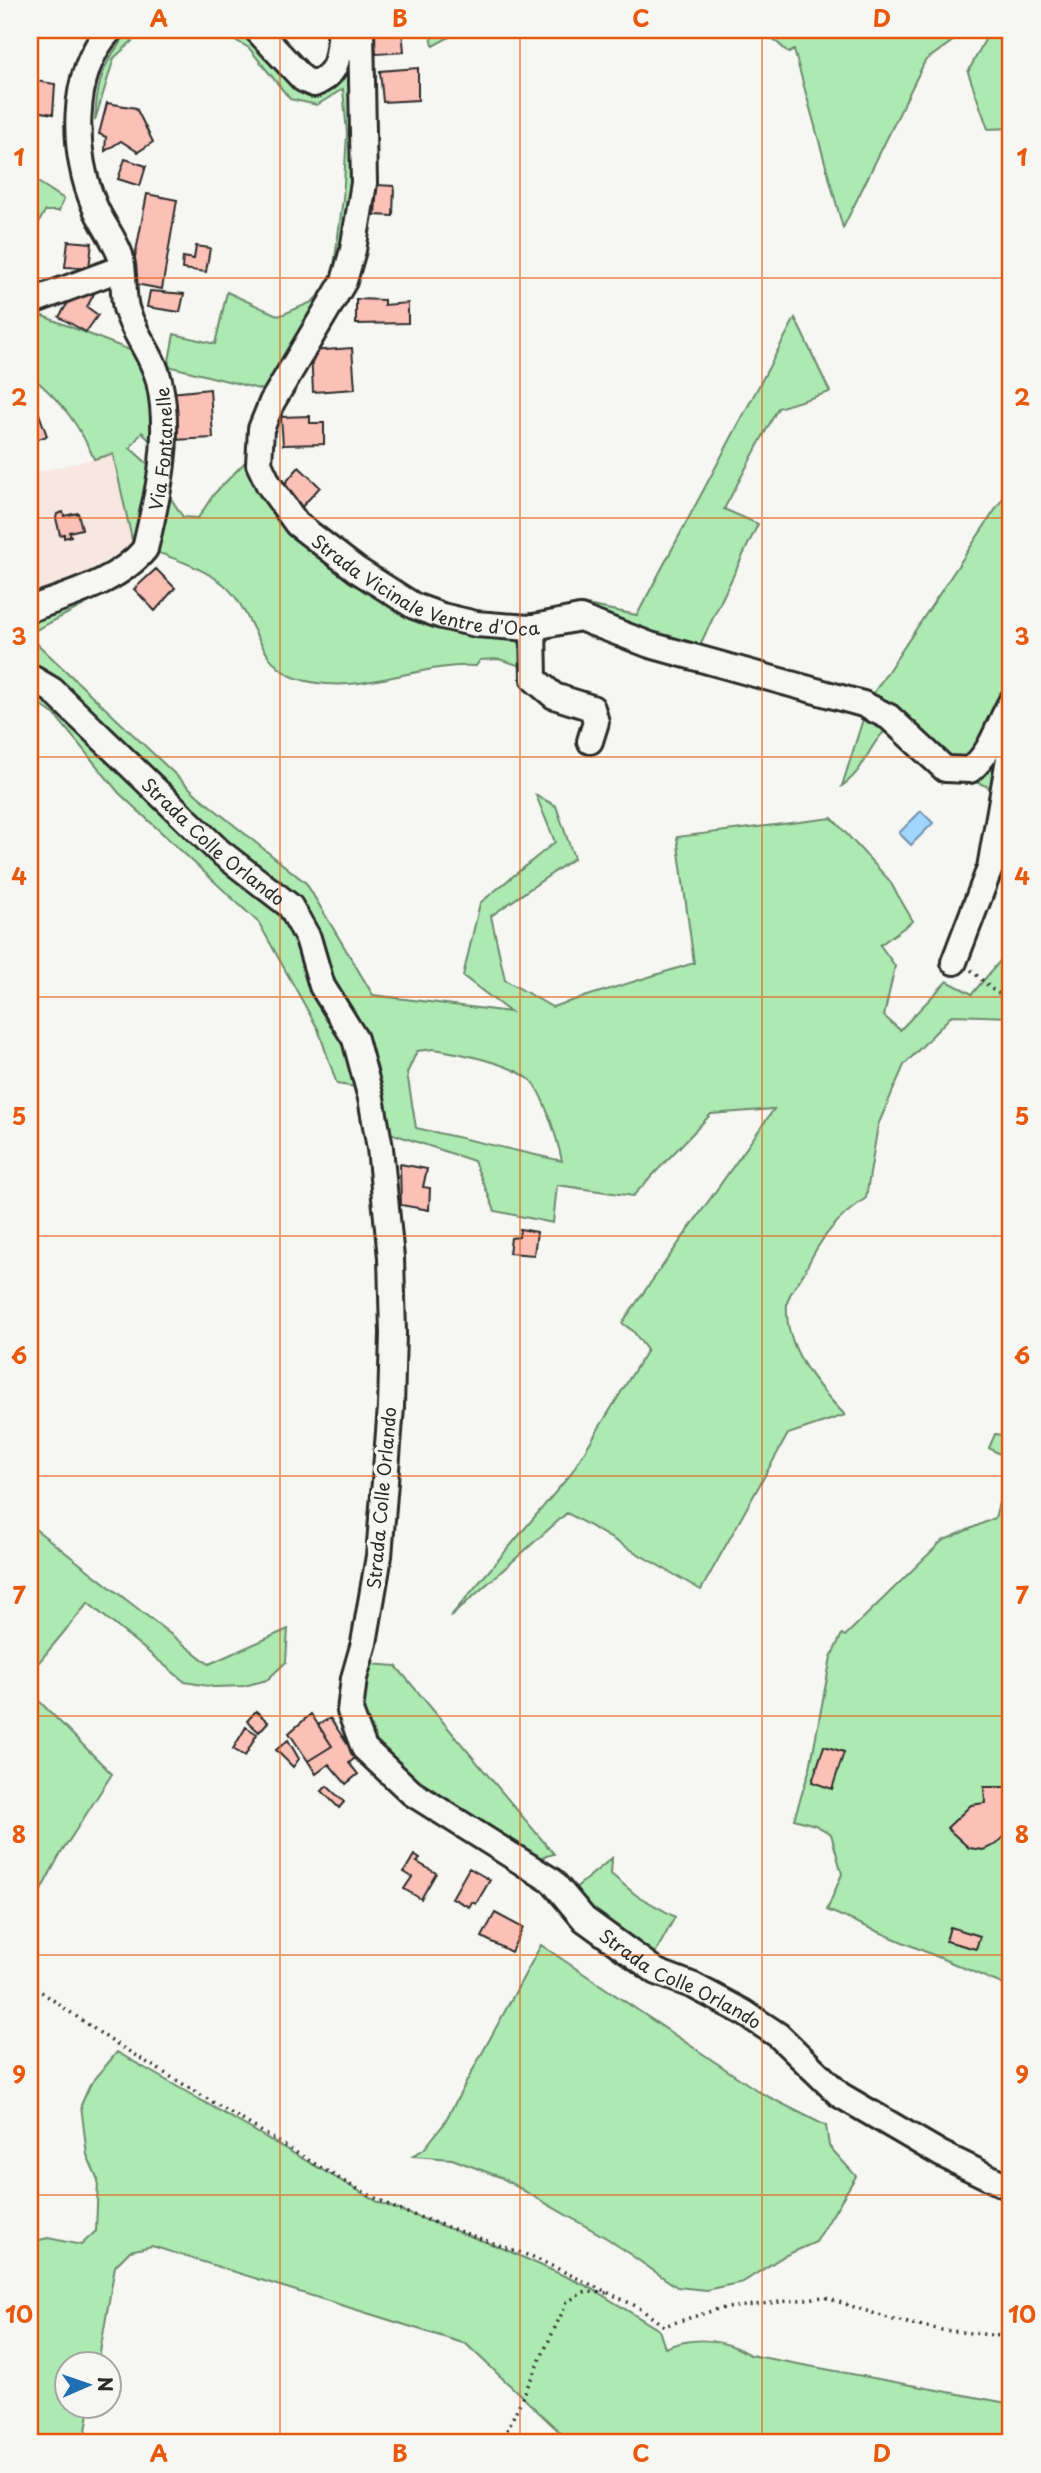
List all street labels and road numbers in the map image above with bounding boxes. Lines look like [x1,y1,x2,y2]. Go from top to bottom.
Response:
street label: Via Fontanelle [141,385,178,513]
street label: Strada Vicinale Ventre d'Oca [306,527,542,642]
street label: Strada Colle Orlando [136,770,291,911]
street label: Strada Colle Orlando [360,1406,402,1590]
street label: Strada Colle Orlando [594,1921,768,2035]

